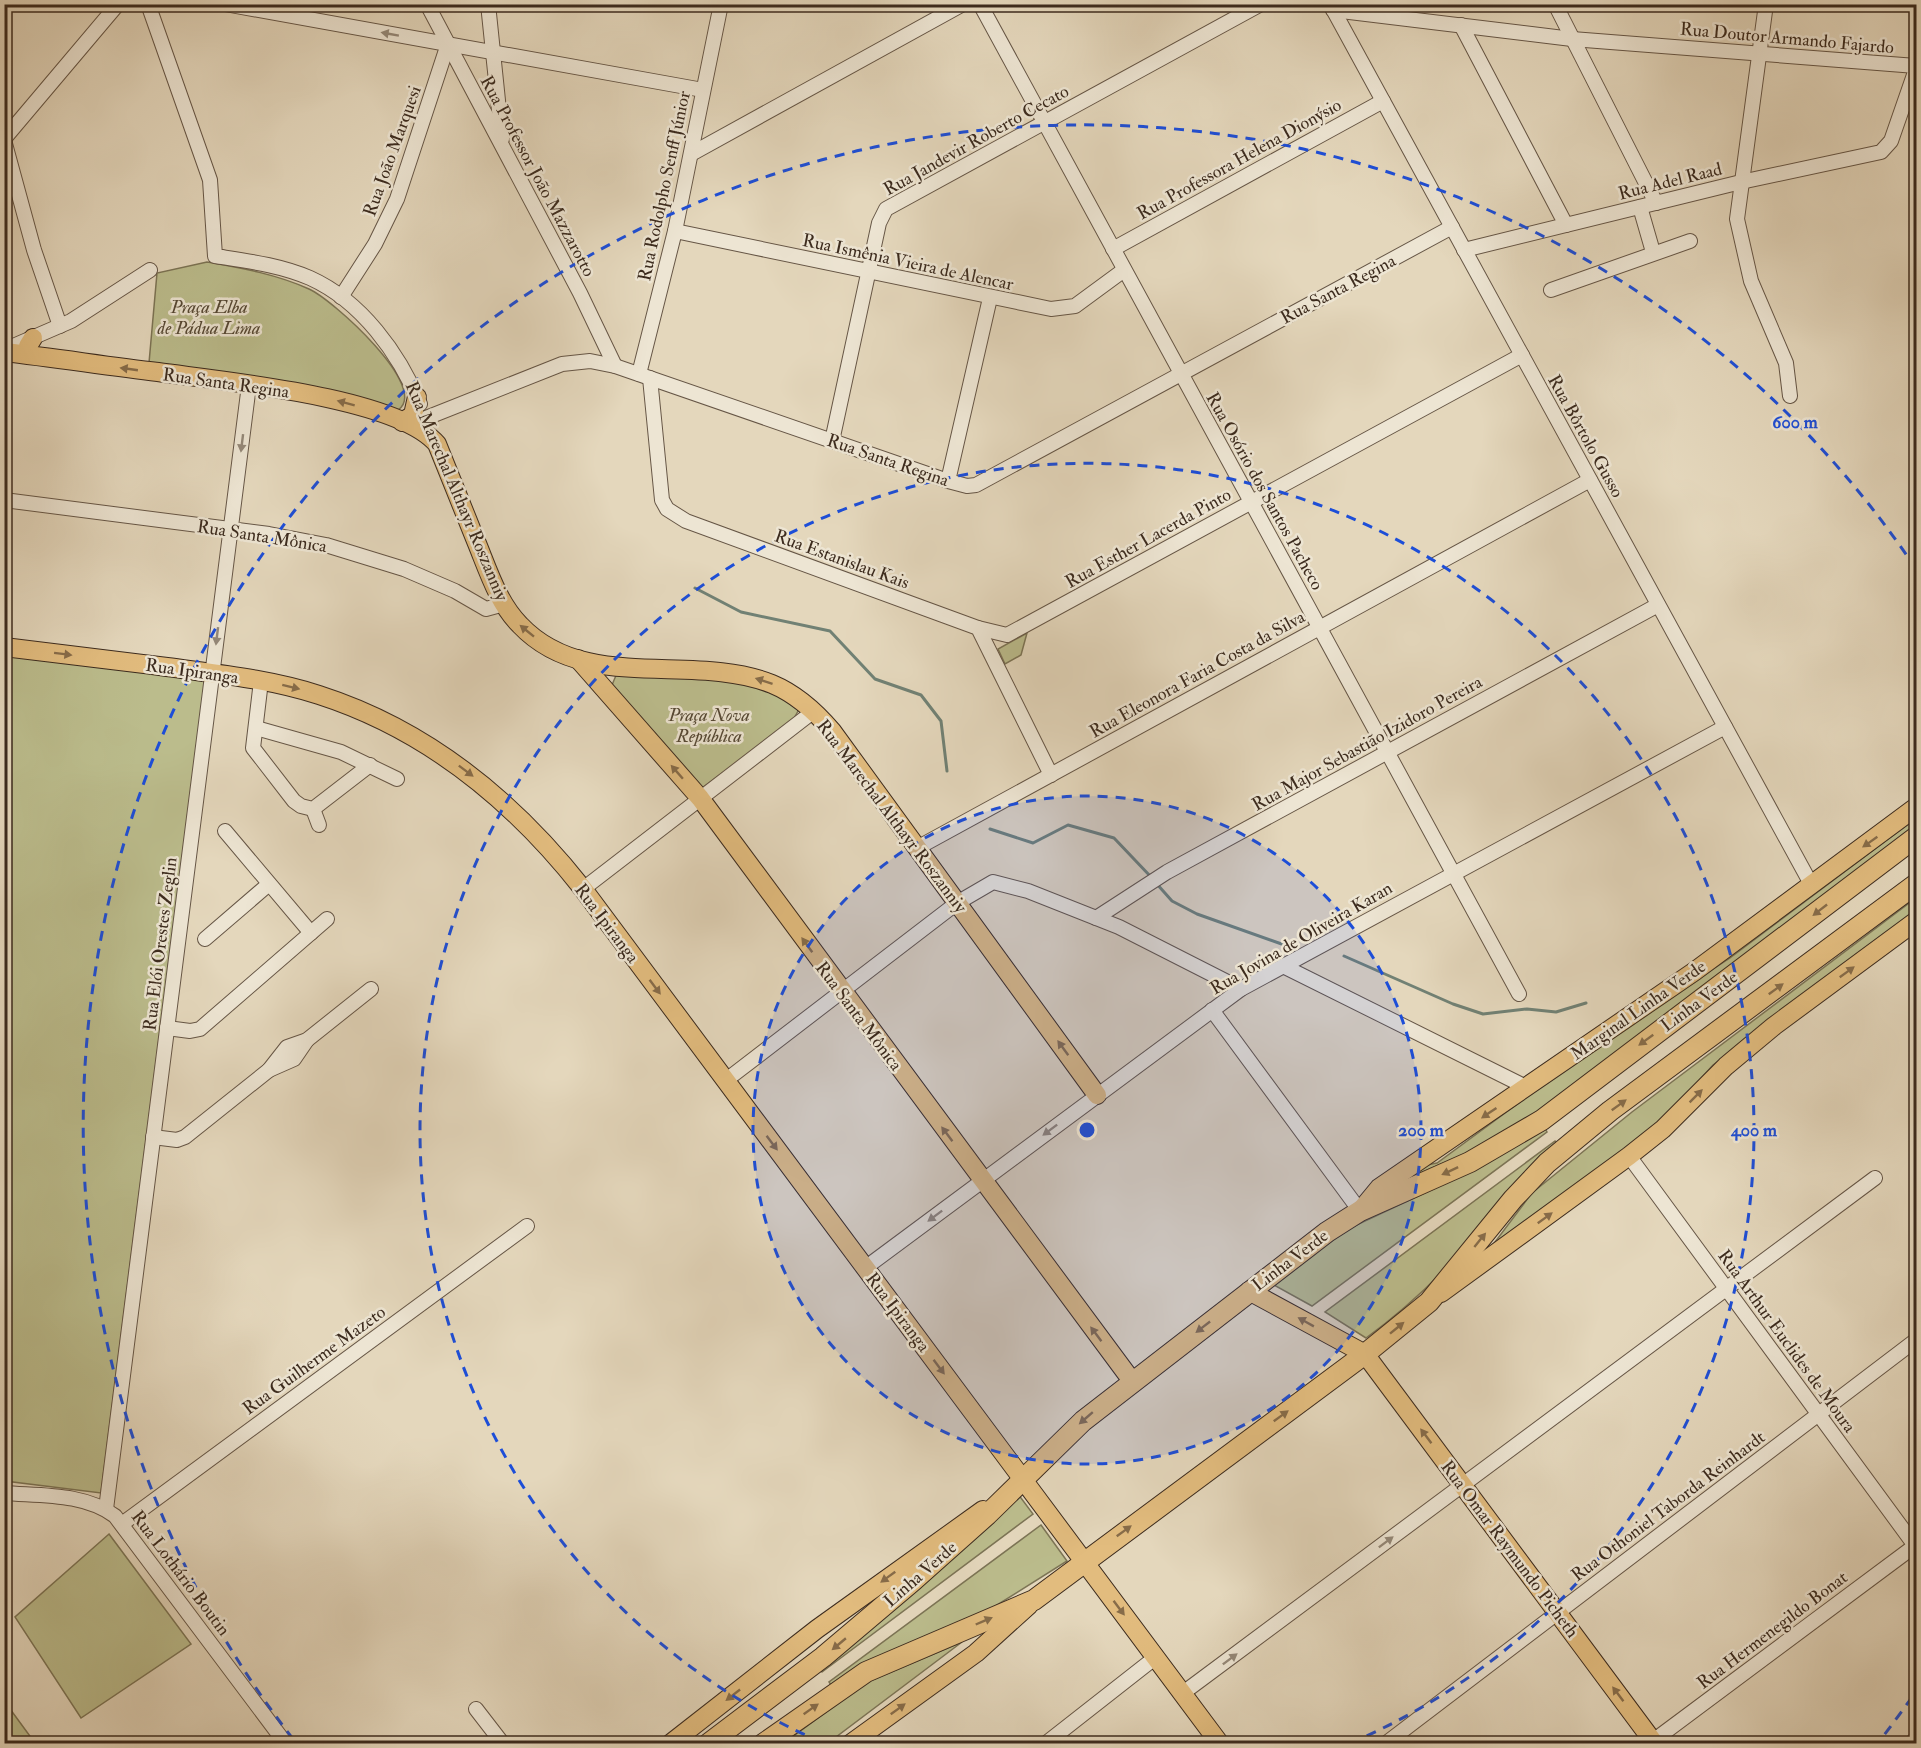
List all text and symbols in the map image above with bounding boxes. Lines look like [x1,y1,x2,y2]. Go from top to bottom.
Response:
street label: Rua Doutor Armando Fajardo [1679,18,1895,59]
one-way arrow [381,29,400,38]
street label: Rua Professor João Mazzarotto [475,72,601,281]
street label: Rua Jandevir Roberto Cecato [879,80,1073,201]
street label: Rua João Marquesi [358,83,427,220]
street label: Rua Rodolpho Senff Júnior [633,89,696,283]
street label: Rua Professora Helena Dionýsio [1133,93,1346,225]
street label: Rua Adel Raad [1616,157,1724,205]
street label: Rua Ismênia Vieira de Alencar [800,229,1016,296]
street label: Rua Santa Regina [1277,249,1400,330]
park label: Praça Elba de Pádua Lima [157,296,260,340]
street label: Rua Santa Regina [161,363,291,404]
one-way arrow [119,364,138,373]
street label: Rua Bôrtolo Gusso [1542,371,1629,502]
street label: Rua Marechal Althayr Roszanniy [400,378,514,605]
street label: Rua Osório dos Santos Pacheco [1201,388,1329,594]
one-way arrow [337,398,355,407]
text: 600 m [1772,411,1819,434]
street label: Rua Santa Regina [824,429,952,492]
one-way arrow [237,433,247,452]
street label: Rua Esther Lacerda Pinto [1061,483,1236,594]
street label: Rua Santa Mônica [195,515,329,558]
street label: Rua Estanislau Kais [771,524,912,595]
street label: Rua Eleonora Faria Costa da Silva [1085,605,1310,743]
one-way arrow [519,624,535,637]
one-way arrow [213,627,222,646]
one-way arrow [53,649,72,659]
street label: Rua Ipiranga [144,654,241,689]
street label: Rua Major Sebastião Izidoro Pereira [1248,670,1487,816]
one-way arrow [755,676,773,685]
one-way arrow [282,683,300,693]
park label: Praça Nova República [667,704,750,748]
street label: Rua Marechal Althayr Roszanniy [811,715,973,918]
one-way arrow [458,764,473,776]
one-way arrow [671,765,684,780]
one-way arrow [1862,836,1878,848]
street label: Rua Elói Orestes Zeglin [138,856,183,1032]
street label: Rua Jovina de Oliveira Karan [1206,877,1397,1000]
street label: Rua Ipiranga [569,879,644,968]
one-way arrow [1812,904,1827,916]
one-way arrow [801,937,813,952]
street label: Marginal Linha Verde [1566,955,1711,1066]
street label: Rua Santa Mônica [810,957,908,1076]
street label: Linha Verde [1656,966,1743,1037]
one-way arrow [1839,966,1855,979]
one-way arrow [649,979,661,994]
one-way arrow [1768,983,1783,995]
one-way arrow [1639,1033,1654,1045]
one-way arrow [1057,1040,1069,1056]
one-way arrow [1689,1089,1703,1103]
one-way arrow [1611,1099,1626,1111]
one-way arrow [1481,1107,1497,1119]
text: 200 m [1398,1119,1445,1142]
text: 400 m [1730,1119,1778,1142]
centre of rings [1077,1120,1097,1140]
one-way arrow [1043,1124,1059,1136]
one-way arrow [941,1126,953,1142]
one-way arrow [766,1135,778,1151]
one-way arrow [1442,1167,1459,1176]
one-way arrow [928,1210,944,1222]
one-way arrow [1537,1212,1552,1224]
street label: Linha Verde [1248,1224,1333,1297]
one-way arrow [1473,1233,1486,1248]
street label: Rua Arthur Euclides de Moura [1712,1245,1861,1438]
street label: Rua Ipiranga [860,1268,935,1357]
street label: Rua Guilherme Mazeto [238,1301,391,1420]
one-way arrow [1297,1317,1314,1327]
one-way arrow [1195,1320,1211,1333]
one-way arrow [1389,1321,1405,1334]
one-way arrow [1090,1326,1103,1342]
one-way arrow [933,1358,945,1374]
one-way arrow [1274,1410,1289,1422]
one-way arrow [1079,1411,1094,1424]
street label: Rua Othoniel Taborda Reinhardt [1567,1426,1770,1587]
one-way arrow [1421,1429,1433,1444]
street label: Rua Omar Raymundo Picheth [1435,1456,1584,1643]
street label: Rua Lothário Boutin [126,1506,235,1641]
one-way arrow [1116,1525,1132,1537]
street label: Linha Verde [879,1536,962,1612]
one-way arrow [1378,1536,1394,1548]
street label: Rua Hermenegildo Bonat [1692,1566,1852,1695]
one-way arrow [880,1571,896,1583]
one-way arrow [1113,1599,1125,1615]
one-way arrow [975,1616,993,1625]
one-way arrow [832,1637,847,1650]
one-way arrow [1222,1653,1237,1665]
one-way arrow [1612,1686,1624,1702]
one-way arrow [725,1688,740,1700]
one-way arrow [889,1703,905,1715]
one-way arrow [803,1704,819,1715]

